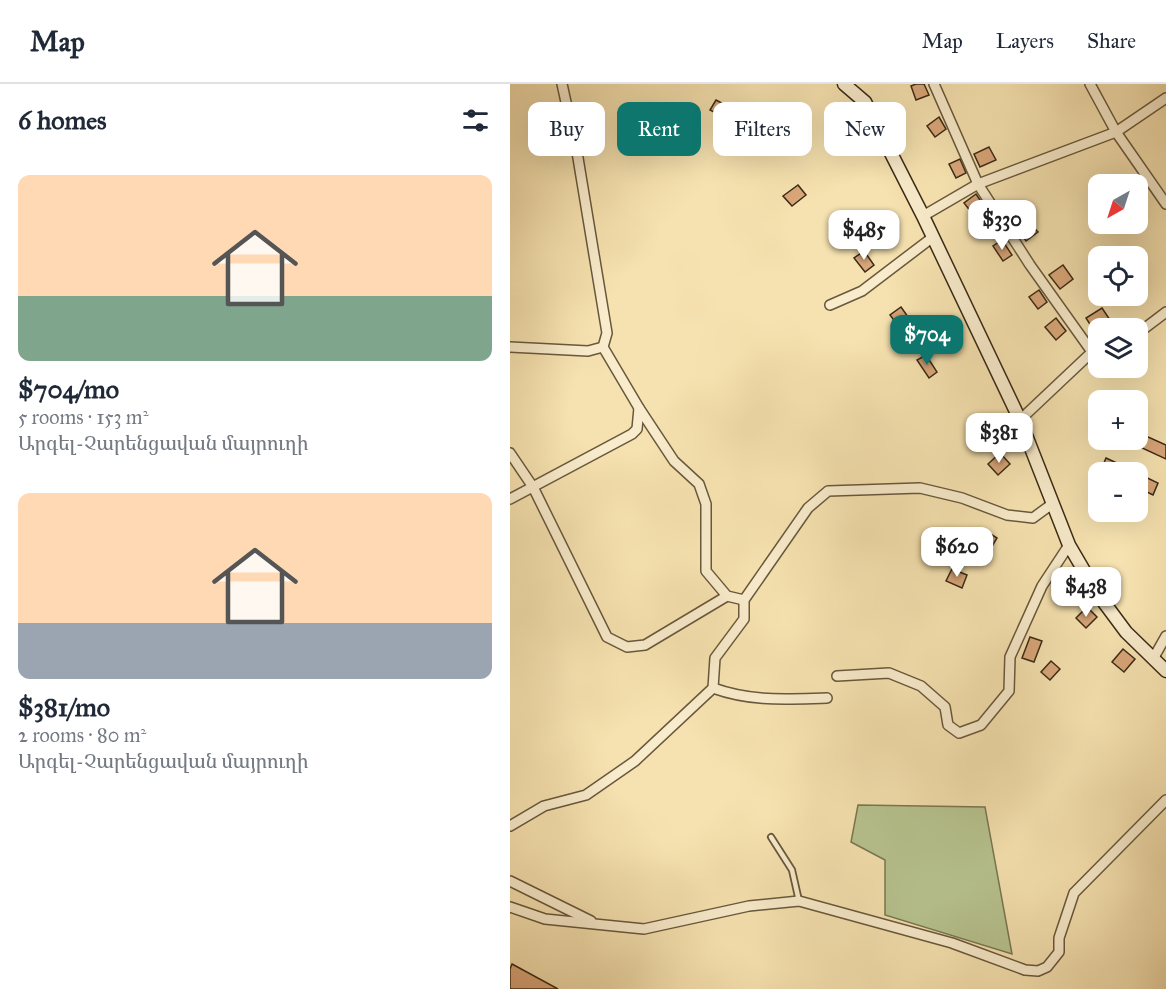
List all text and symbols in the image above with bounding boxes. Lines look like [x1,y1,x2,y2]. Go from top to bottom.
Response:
text: Map [30,24,85,59]
text: Map [922,28,963,54]
text: Layers [996,28,1054,54]
text: Share [1087,28,1136,54]
chip: Buy [528,102,605,156]
chip: Rent [617,102,701,156]
chip: Filters [713,102,812,156]
chip: New [824,102,906,156]
text: 6 homes [18,104,107,136]
icon: filters [459,104,492,137]
north arrow [1088,174,1148,234]
map controls [1088,174,1148,522]
pin: $330 [966,200,1038,251]
text: $330 [982,207,1022,231]
pin: $485 [828,210,900,261]
icon: home [201,214,309,322]
text: $485 [842,217,886,241]
button: locate [1088,246,1148,306]
pin: $704 [891,315,963,366]
button: layers [1088,318,1148,378]
text: $704 [904,322,950,346]
text: $704/mo [18,373,119,405]
button: + [1088,390,1148,450]
text: 5 rooms · 153 m² [18,405,148,429]
pin: $381 [963,413,1035,464]
text: $381 [980,420,1018,444]
text: Արգել-Չարենցավան մայրուղի [18,431,308,455]
button: − [1088,462,1148,522]
pin: $620 [921,527,993,578]
icon: home [201,532,309,640]
text: $620 [935,534,979,558]
pin: $438 [1050,567,1122,618]
text: $438 [1065,574,1107,598]
text: $381/mo [18,691,110,723]
text: 2 rooms · 80 m² [18,723,146,747]
text: Արգել-Չարենցավան մայրուղի [18,749,308,773]

